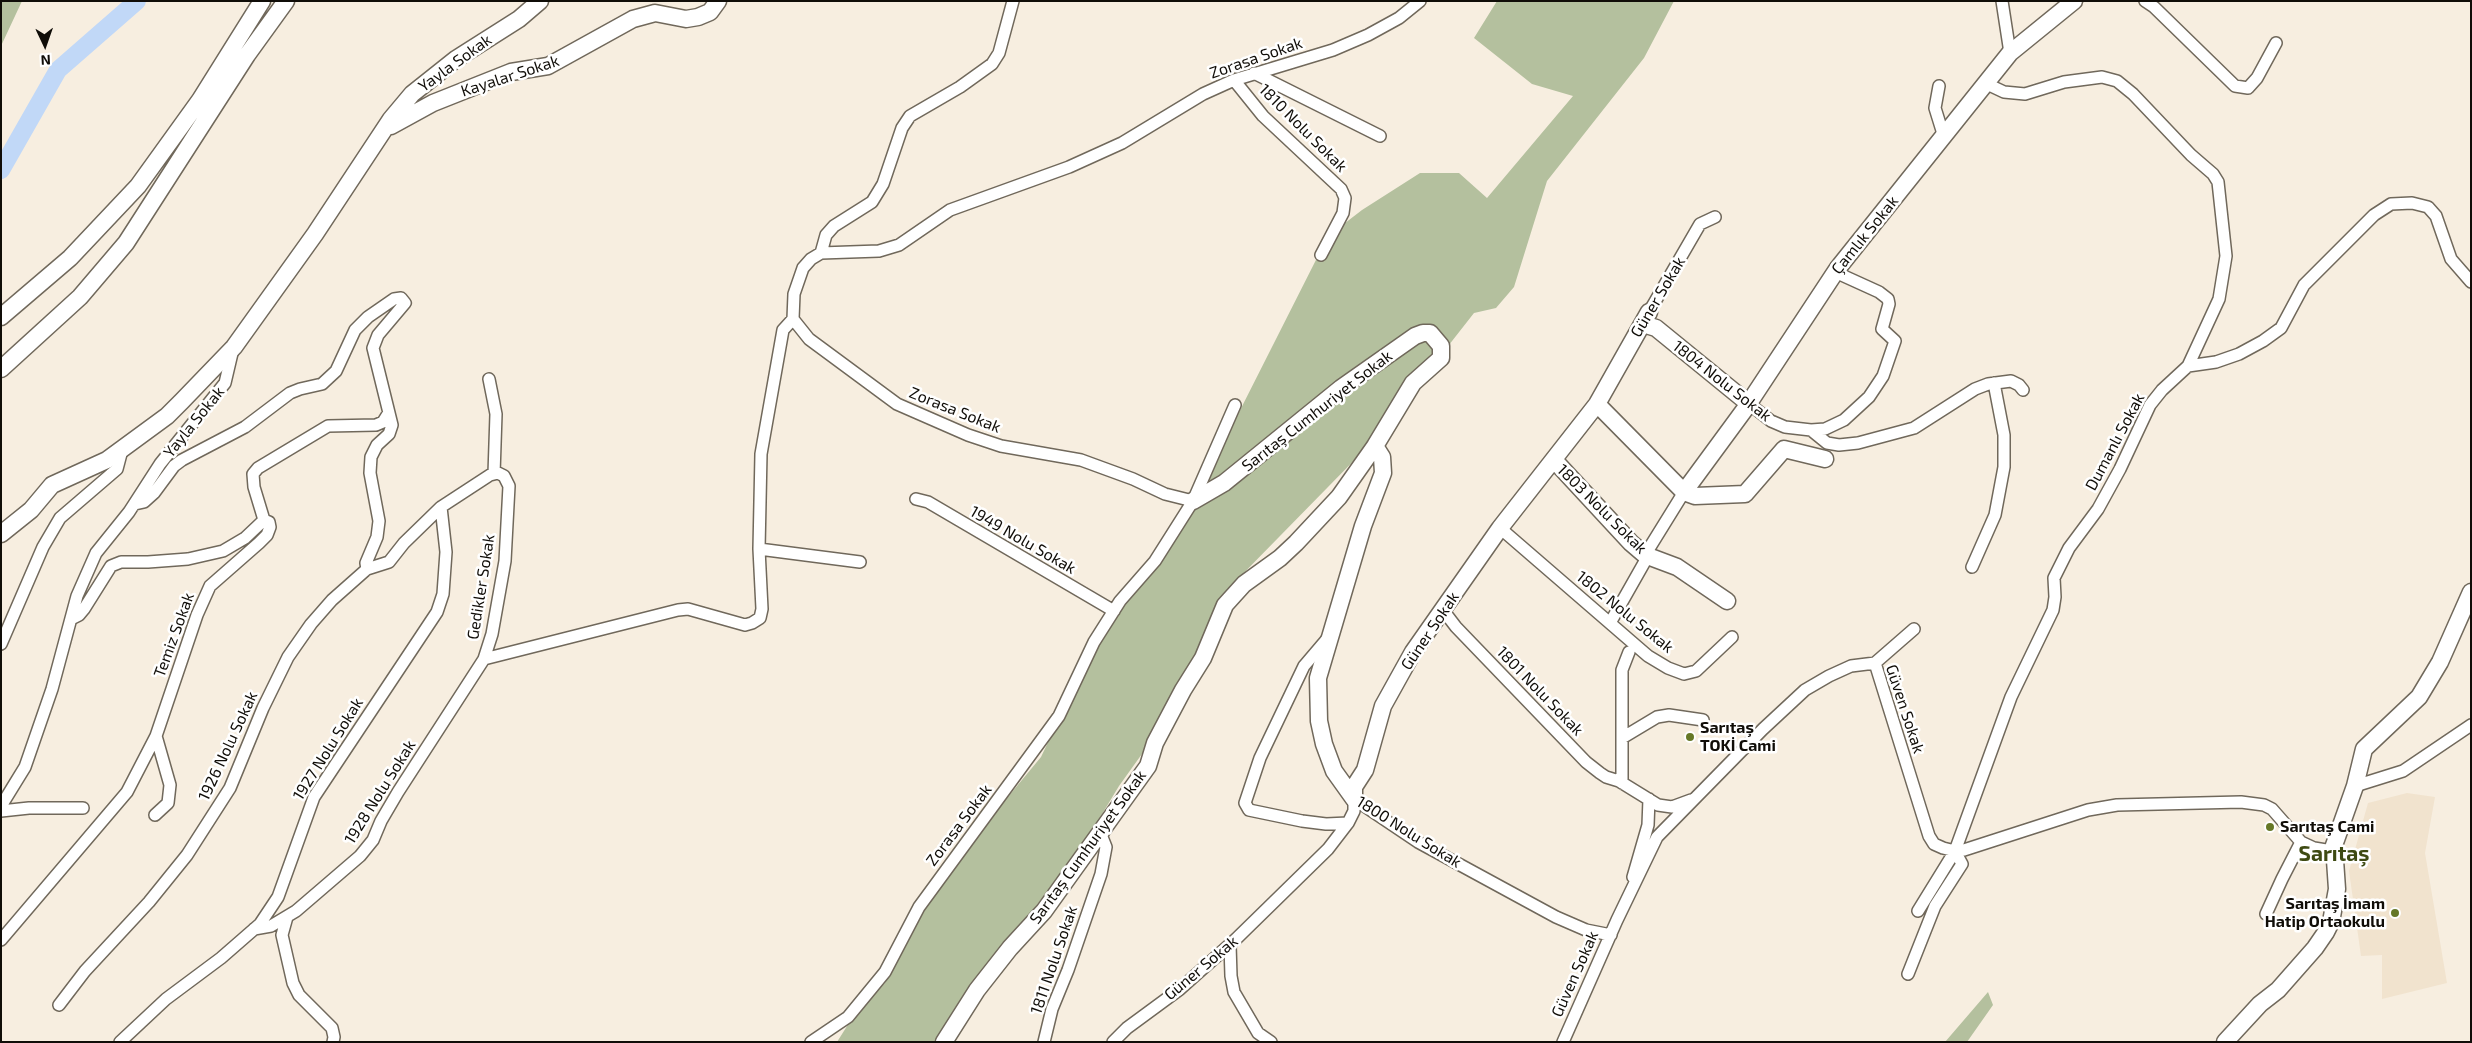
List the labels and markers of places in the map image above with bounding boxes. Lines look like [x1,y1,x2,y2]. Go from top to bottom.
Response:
place label: Sarıtaş TOKİ Cami [1700,718,1776,756]
marker: Sarıtaş TOKİ Cami [1684,731,1696,743]
place label: Sarıtaş Cami [2280,817,2374,837]
marker: Sarıtaş Cami [2264,821,2276,833]
place label: Sarıtaş İmam Hatip Ortaokulu [2265,894,2385,932]
marker: Sarıtaş İmam Hatip Ortaokulu [2389,907,2401,919]

